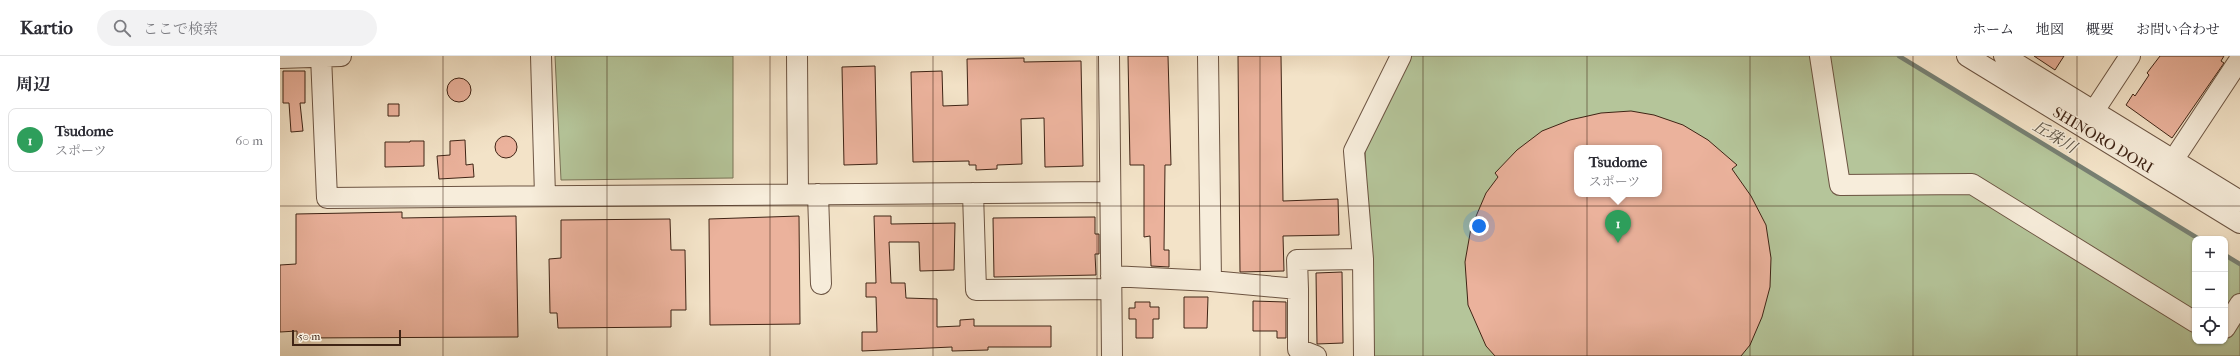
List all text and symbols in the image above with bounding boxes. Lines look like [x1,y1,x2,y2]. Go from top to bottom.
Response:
search box [97,10,377,46]
text: Kartio [20,17,73,39]
icon: search [111,17,133,39]
text: ここで検索 [143,20,218,38]
text: ホーム [1972,21,2014,38]
text: 地図 [2036,21,2064,38]
text: 概要 [2086,21,2114,38]
text: お問い合わせ [2136,21,2220,38]
text: 周辺 [16,74,50,94]
street label: SHINORO DORI [2050,103,2157,177]
water label: 丘珠川 [2029,116,2082,158]
text: Tsudome [55,122,113,140]
text: 1 [28,133,32,148]
text: 60 m [235,133,263,148]
text: スポーツ [55,143,106,158]
popup [1574,145,1662,197]
text: Tsudome [1589,153,1647,171]
text: スポーツ [1589,174,1640,189]
pin: 1 [1605,210,1631,243]
your location [1469,216,1489,236]
map controls [2192,236,2228,344]
button: + [2192,236,2228,272]
button: − [2192,272,2228,308]
button: locate [2192,308,2228,344]
scale bar [292,328,401,347]
text: 50 m [298,330,320,343]

